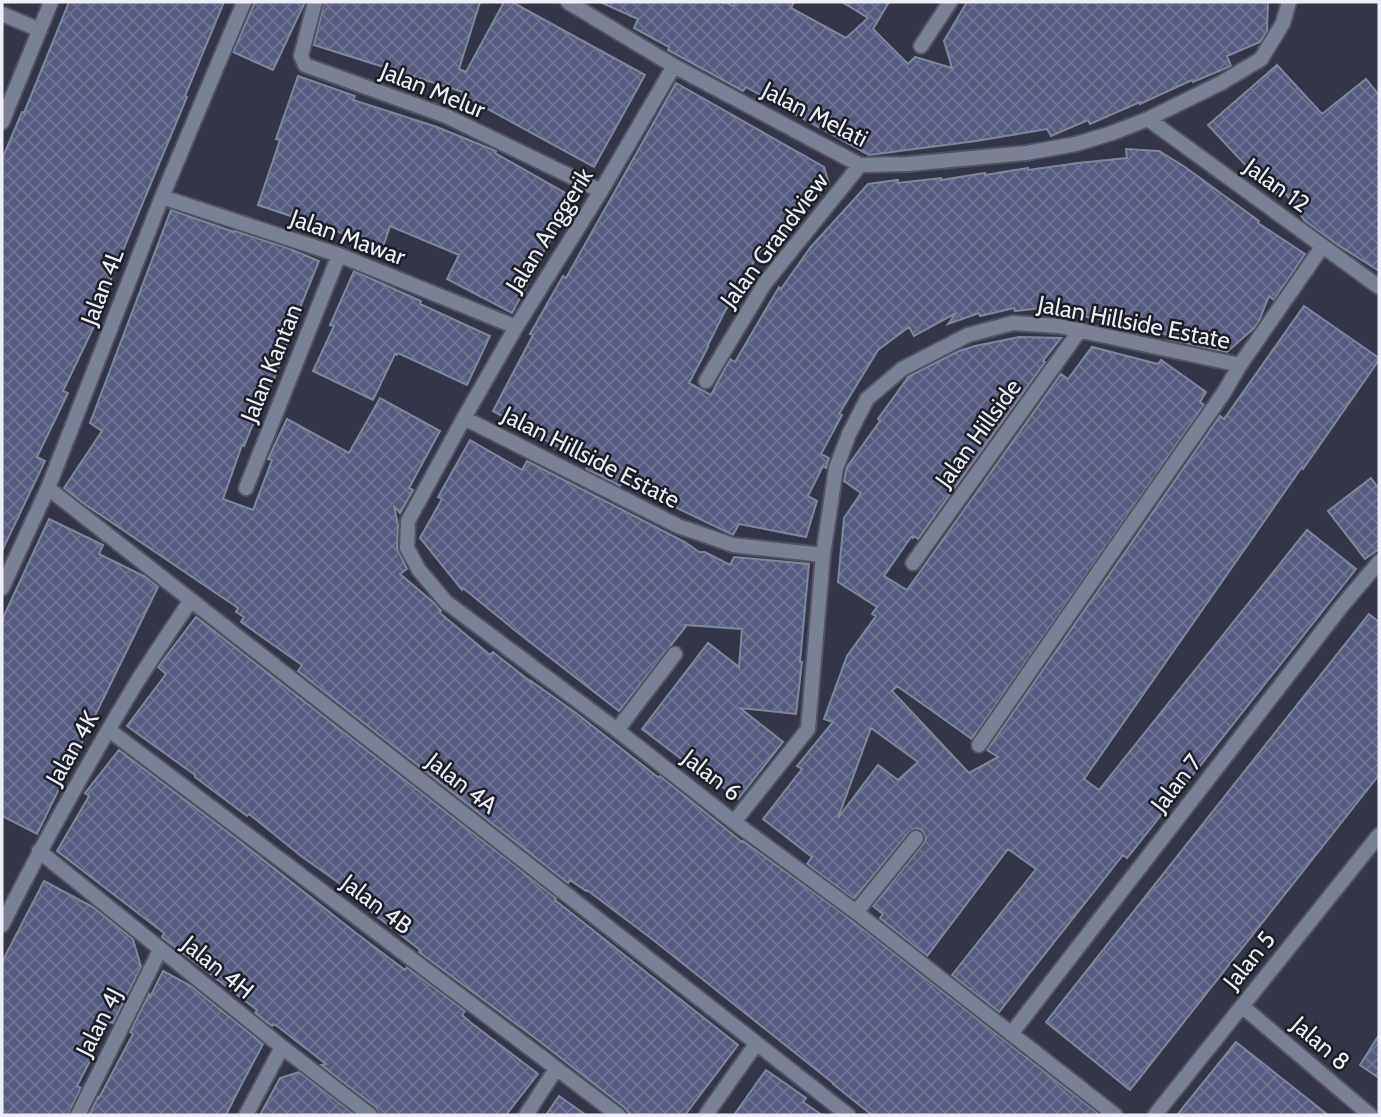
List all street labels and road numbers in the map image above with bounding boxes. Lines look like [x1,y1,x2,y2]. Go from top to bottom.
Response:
street label: Jalan Melur [375,55,490,124]
street label: Jalan Melati [756,75,873,153]
street label: Jalan 12 [1238,151,1315,218]
street label: Jalan Anggerik [499,162,599,298]
street label: Jalan Grandview [713,166,835,314]
street label: Jalan Mawar [286,202,410,271]
street label: Jalan 4L [74,245,130,330]
street label: Jalan Hillside Estate [1034,289,1233,355]
street label: Jalan Kantan [234,300,308,427]
street label: Jalan Hillside [928,373,1027,494]
street label: Jalan Hillside Estate [496,399,685,514]
street label: Jalan 4K [39,705,105,791]
street label: Jalan 6 [676,742,747,807]
street label: Jalan 4A [420,746,503,820]
street label: Jalan 7 [1144,748,1208,819]
street label: Jalan 4B [335,867,418,940]
street label: Jalan 5 [1216,925,1281,996]
street label: Jalan 4H [175,929,260,1005]
street label: Jalan 4J [69,983,129,1062]
street label: Jalan 8 [1285,1009,1356,1076]

